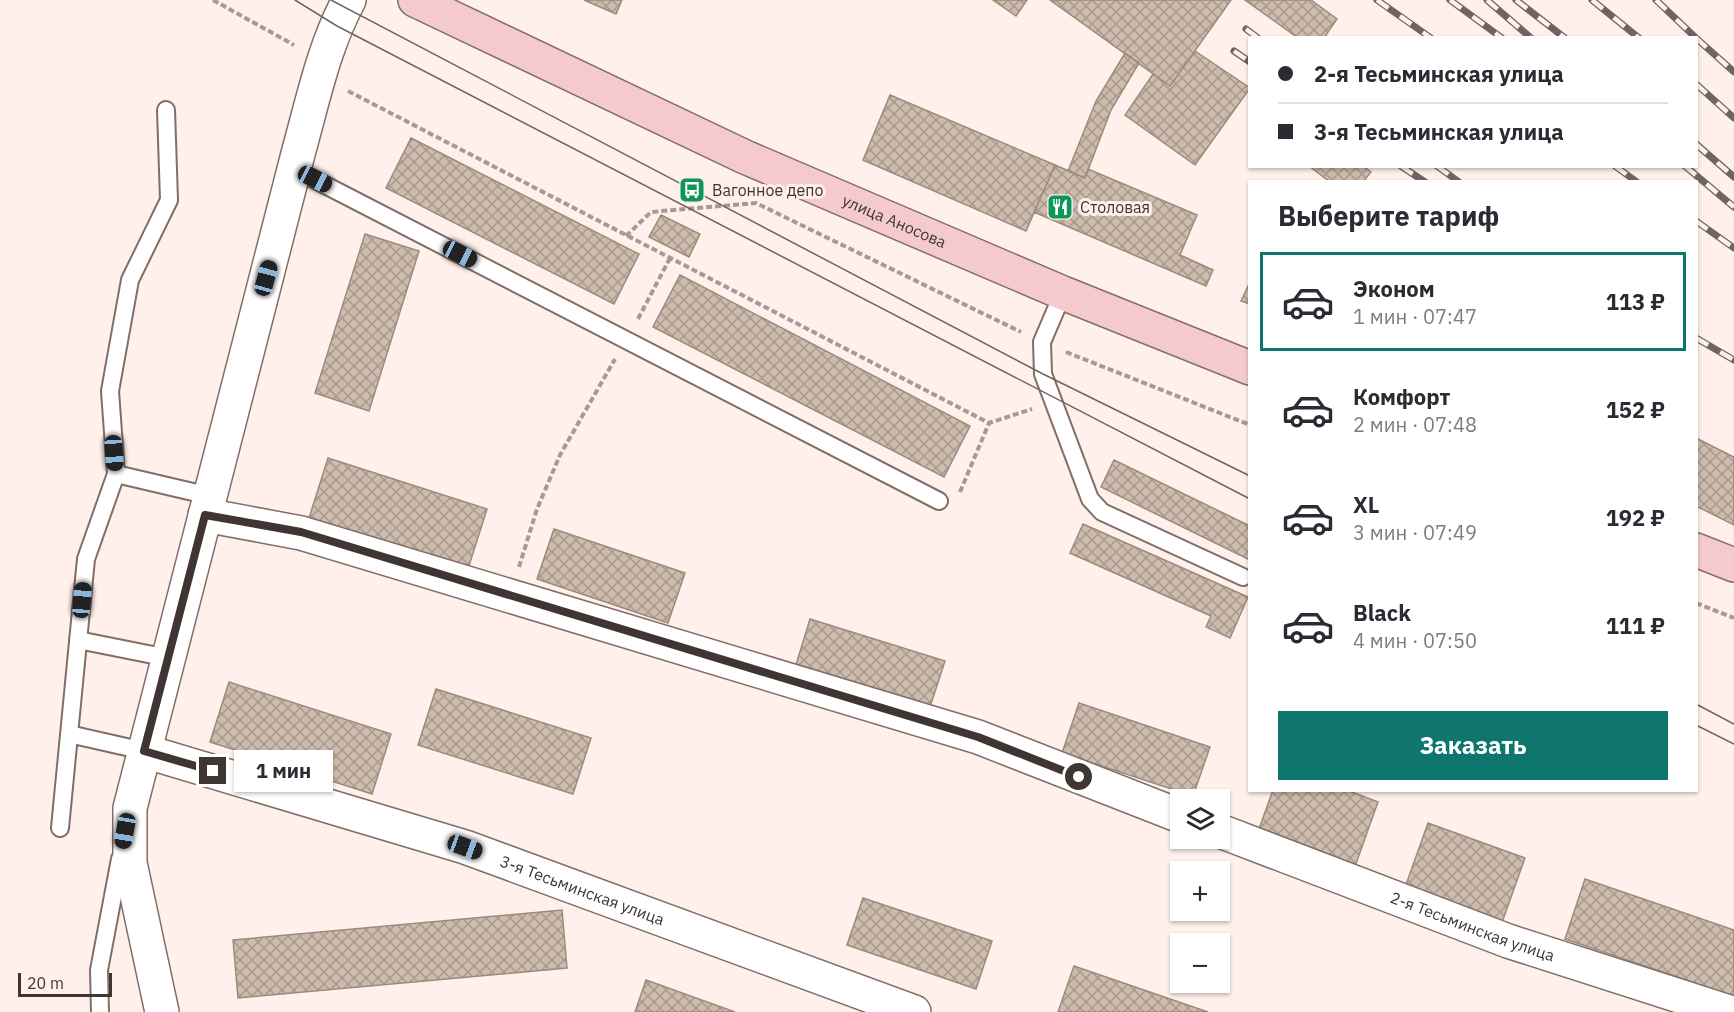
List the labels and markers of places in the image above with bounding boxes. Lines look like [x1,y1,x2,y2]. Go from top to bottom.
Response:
bus stop icon: Вагонное депо [677,175,707,205]
place label: Вагонное депо [712,180,823,200]
restaurant icon: Столовая [1045,192,1075,222]
place label: Столовая [1080,197,1150,217]

